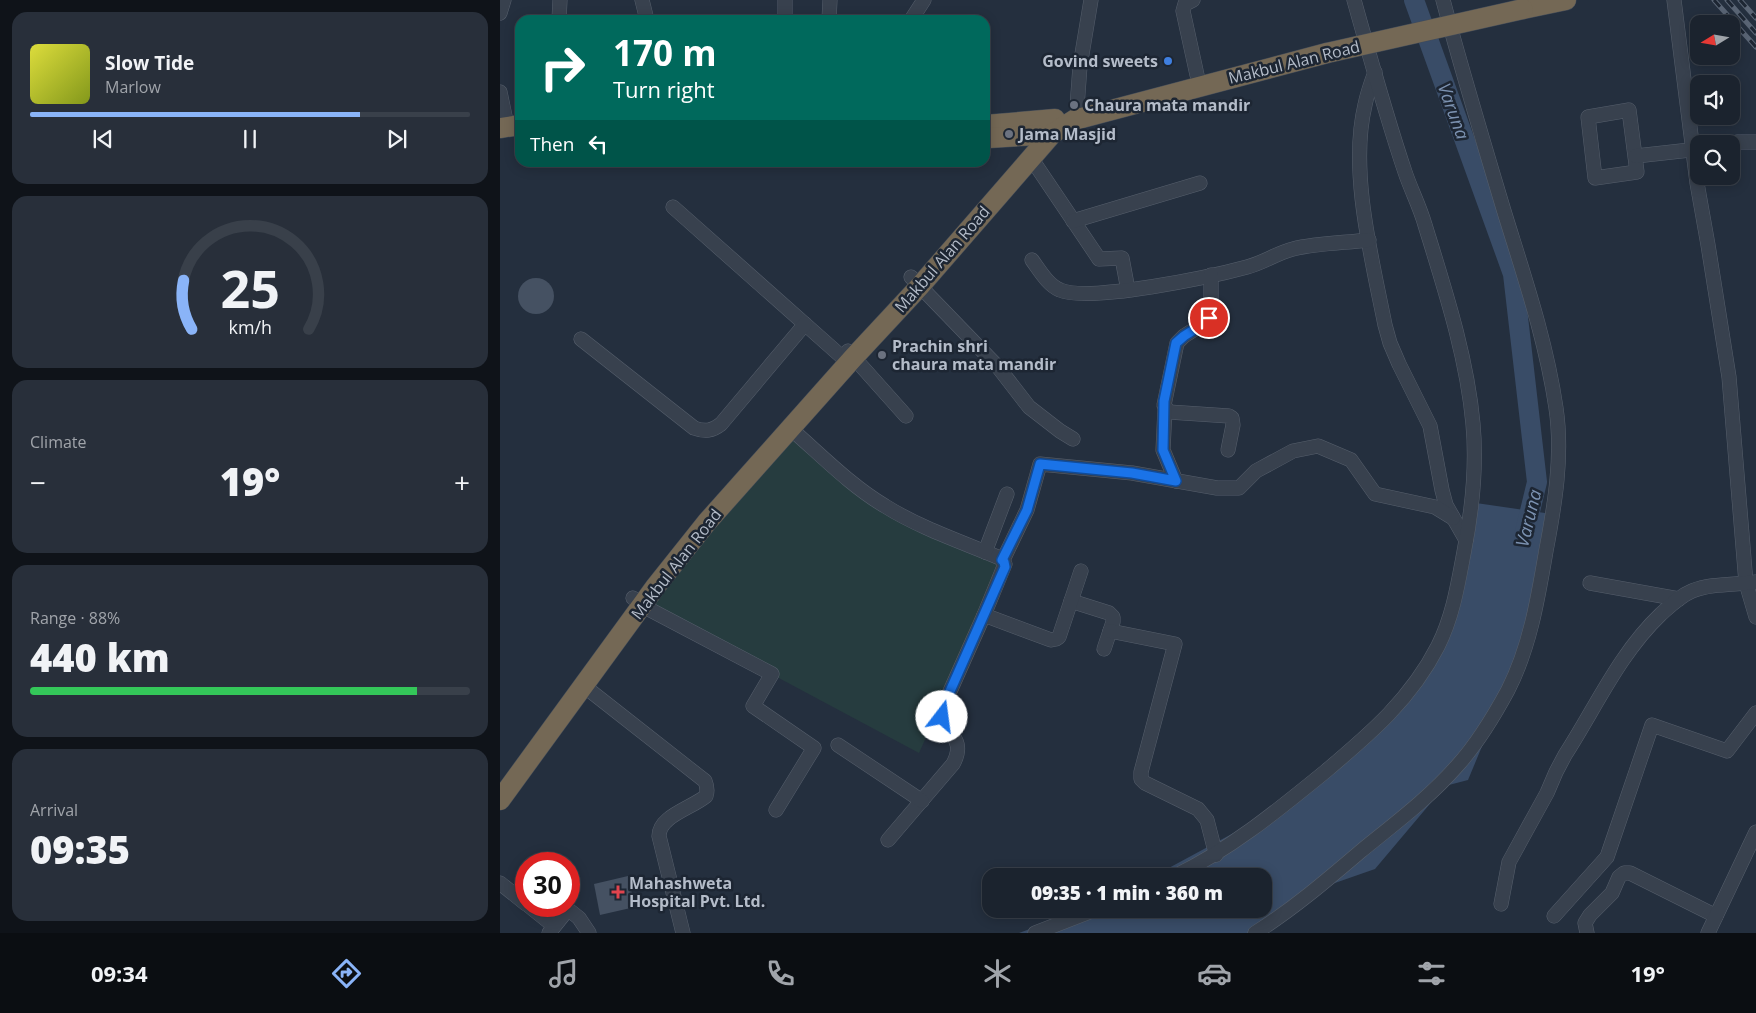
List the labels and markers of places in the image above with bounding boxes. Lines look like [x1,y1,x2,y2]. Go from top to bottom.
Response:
place label: Govind sweets [1042,50,1158,72]
marker: Govind sweets [1162,55,1174,67]
place label: Chaura mata mandir [1084,94,1250,116]
marker: Chaura mata mandir [1068,99,1080,111]
place label: Jama Masjid [1017,123,1116,145]
marker: Jama Masjid [1003,128,1015,140]
pin [1188,297,1230,339]
place label: Prachin shri chaura mata mandir [892,335,1056,375]
marker: Prachin shri chaura mata mandir [876,349,888,361]
place label: Mahashweta Hospital Pvt. Ltd. [629,872,765,912]
marker: Mahashweta Hospital Pvt. Ltd. [611,885,625,899]

